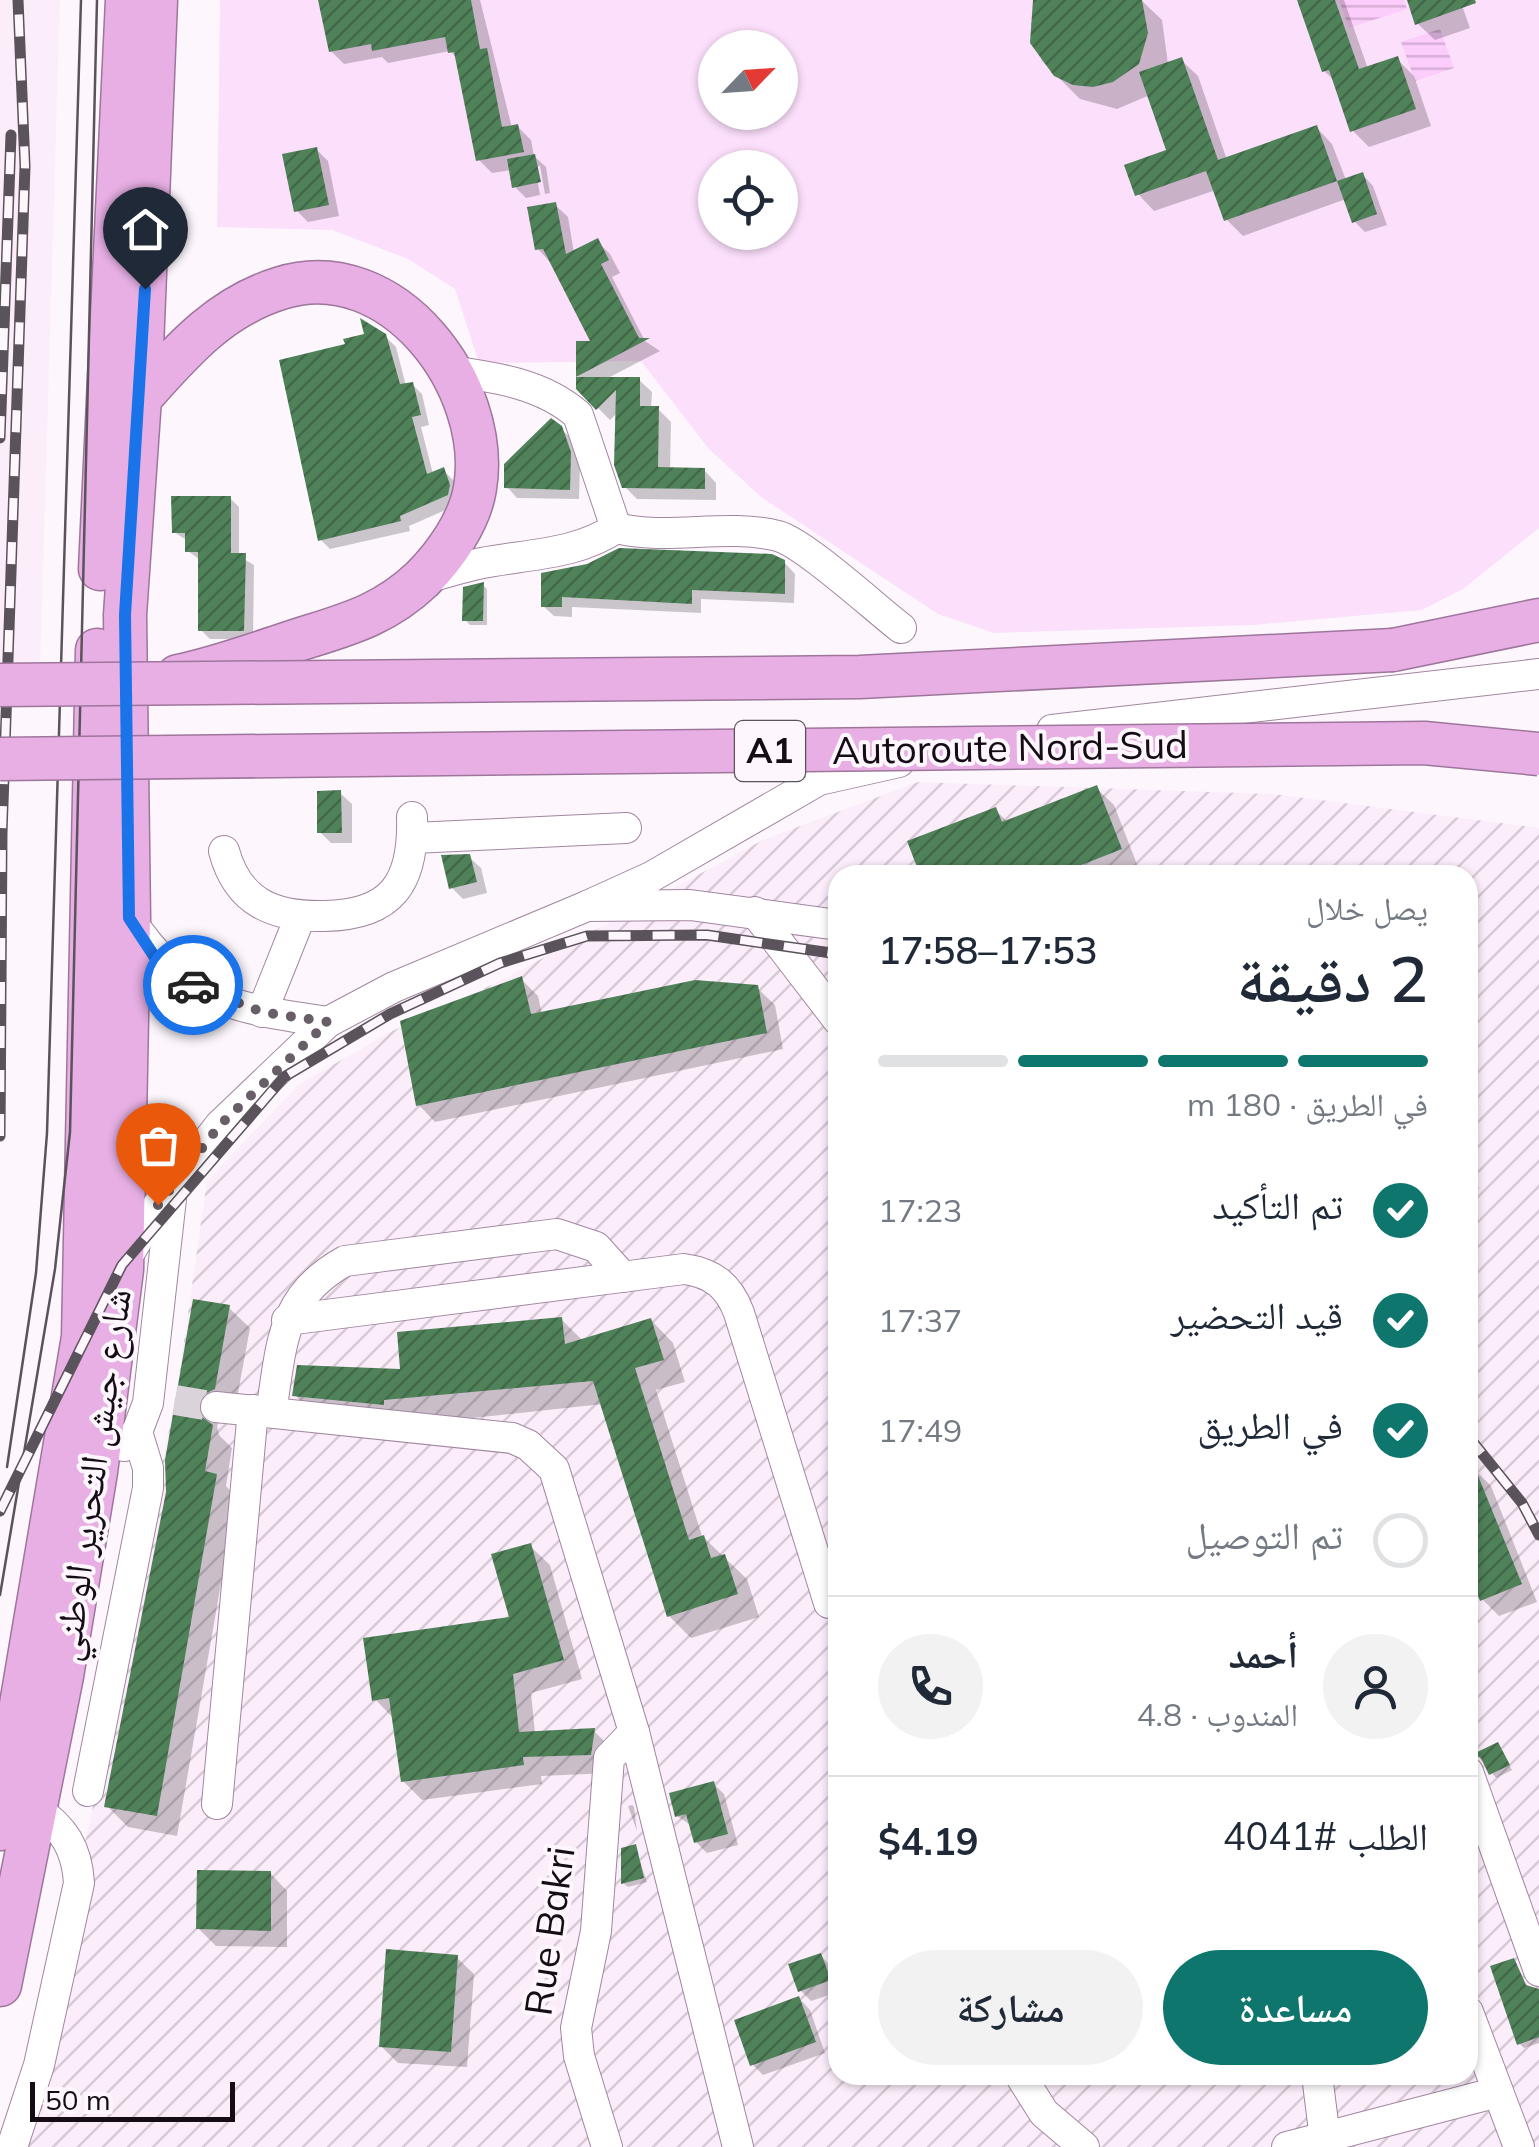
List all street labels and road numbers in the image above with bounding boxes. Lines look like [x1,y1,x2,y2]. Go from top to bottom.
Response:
street label: Autoroute Nord-Sud [832,720,1188,774]
road number: A1 [735,721,805,781]
street label: شارع جيش التحرير الوطني [41,1286,147,1665]
street label: Rue Bakri [513,1843,585,2018]

